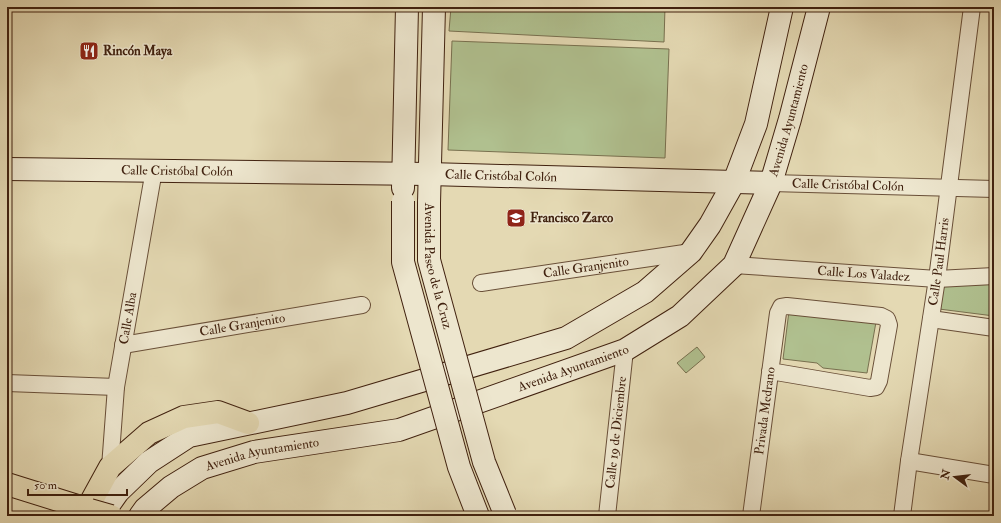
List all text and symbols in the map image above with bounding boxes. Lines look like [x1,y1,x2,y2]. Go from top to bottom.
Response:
restaurant icon: Rincón Maya [78,40,100,62]
place label: Rincón Maya [103,43,173,60]
street label: Avenida Ayuntamiento [765,62,812,179]
street label: Calle Cristóbal Colón [121,162,233,180]
street label: Calle Cristóbal Colón [445,166,557,185]
street label: Calle Cristóbal Colón [792,176,905,195]
street label: Avenida Paseo de la Cruz [421,202,456,331]
school or university icon: Francisco Zarco [505,207,527,229]
place label: Francisco Zarco [530,210,614,226]
street label: Calle Paul Harris [925,216,953,307]
street label: Calle Granjenito [542,253,630,282]
street label: Calle Los Valadez [817,263,911,285]
street label: Calle Alba [116,290,141,346]
street label: Calle Granjenito [198,310,286,340]
street label: Avenida Ayuntamiento [515,341,632,396]
street label: Privada Medrano [751,366,779,456]
street label: Calle 19 de Diciembre [602,375,630,490]
street label: Avenida Ayuntamiento [202,434,320,475]
north arrow [935,457,975,497]
text: N [938,467,954,482]
scale bar [28,471,127,497]
text: 50 m [34,478,58,493]

